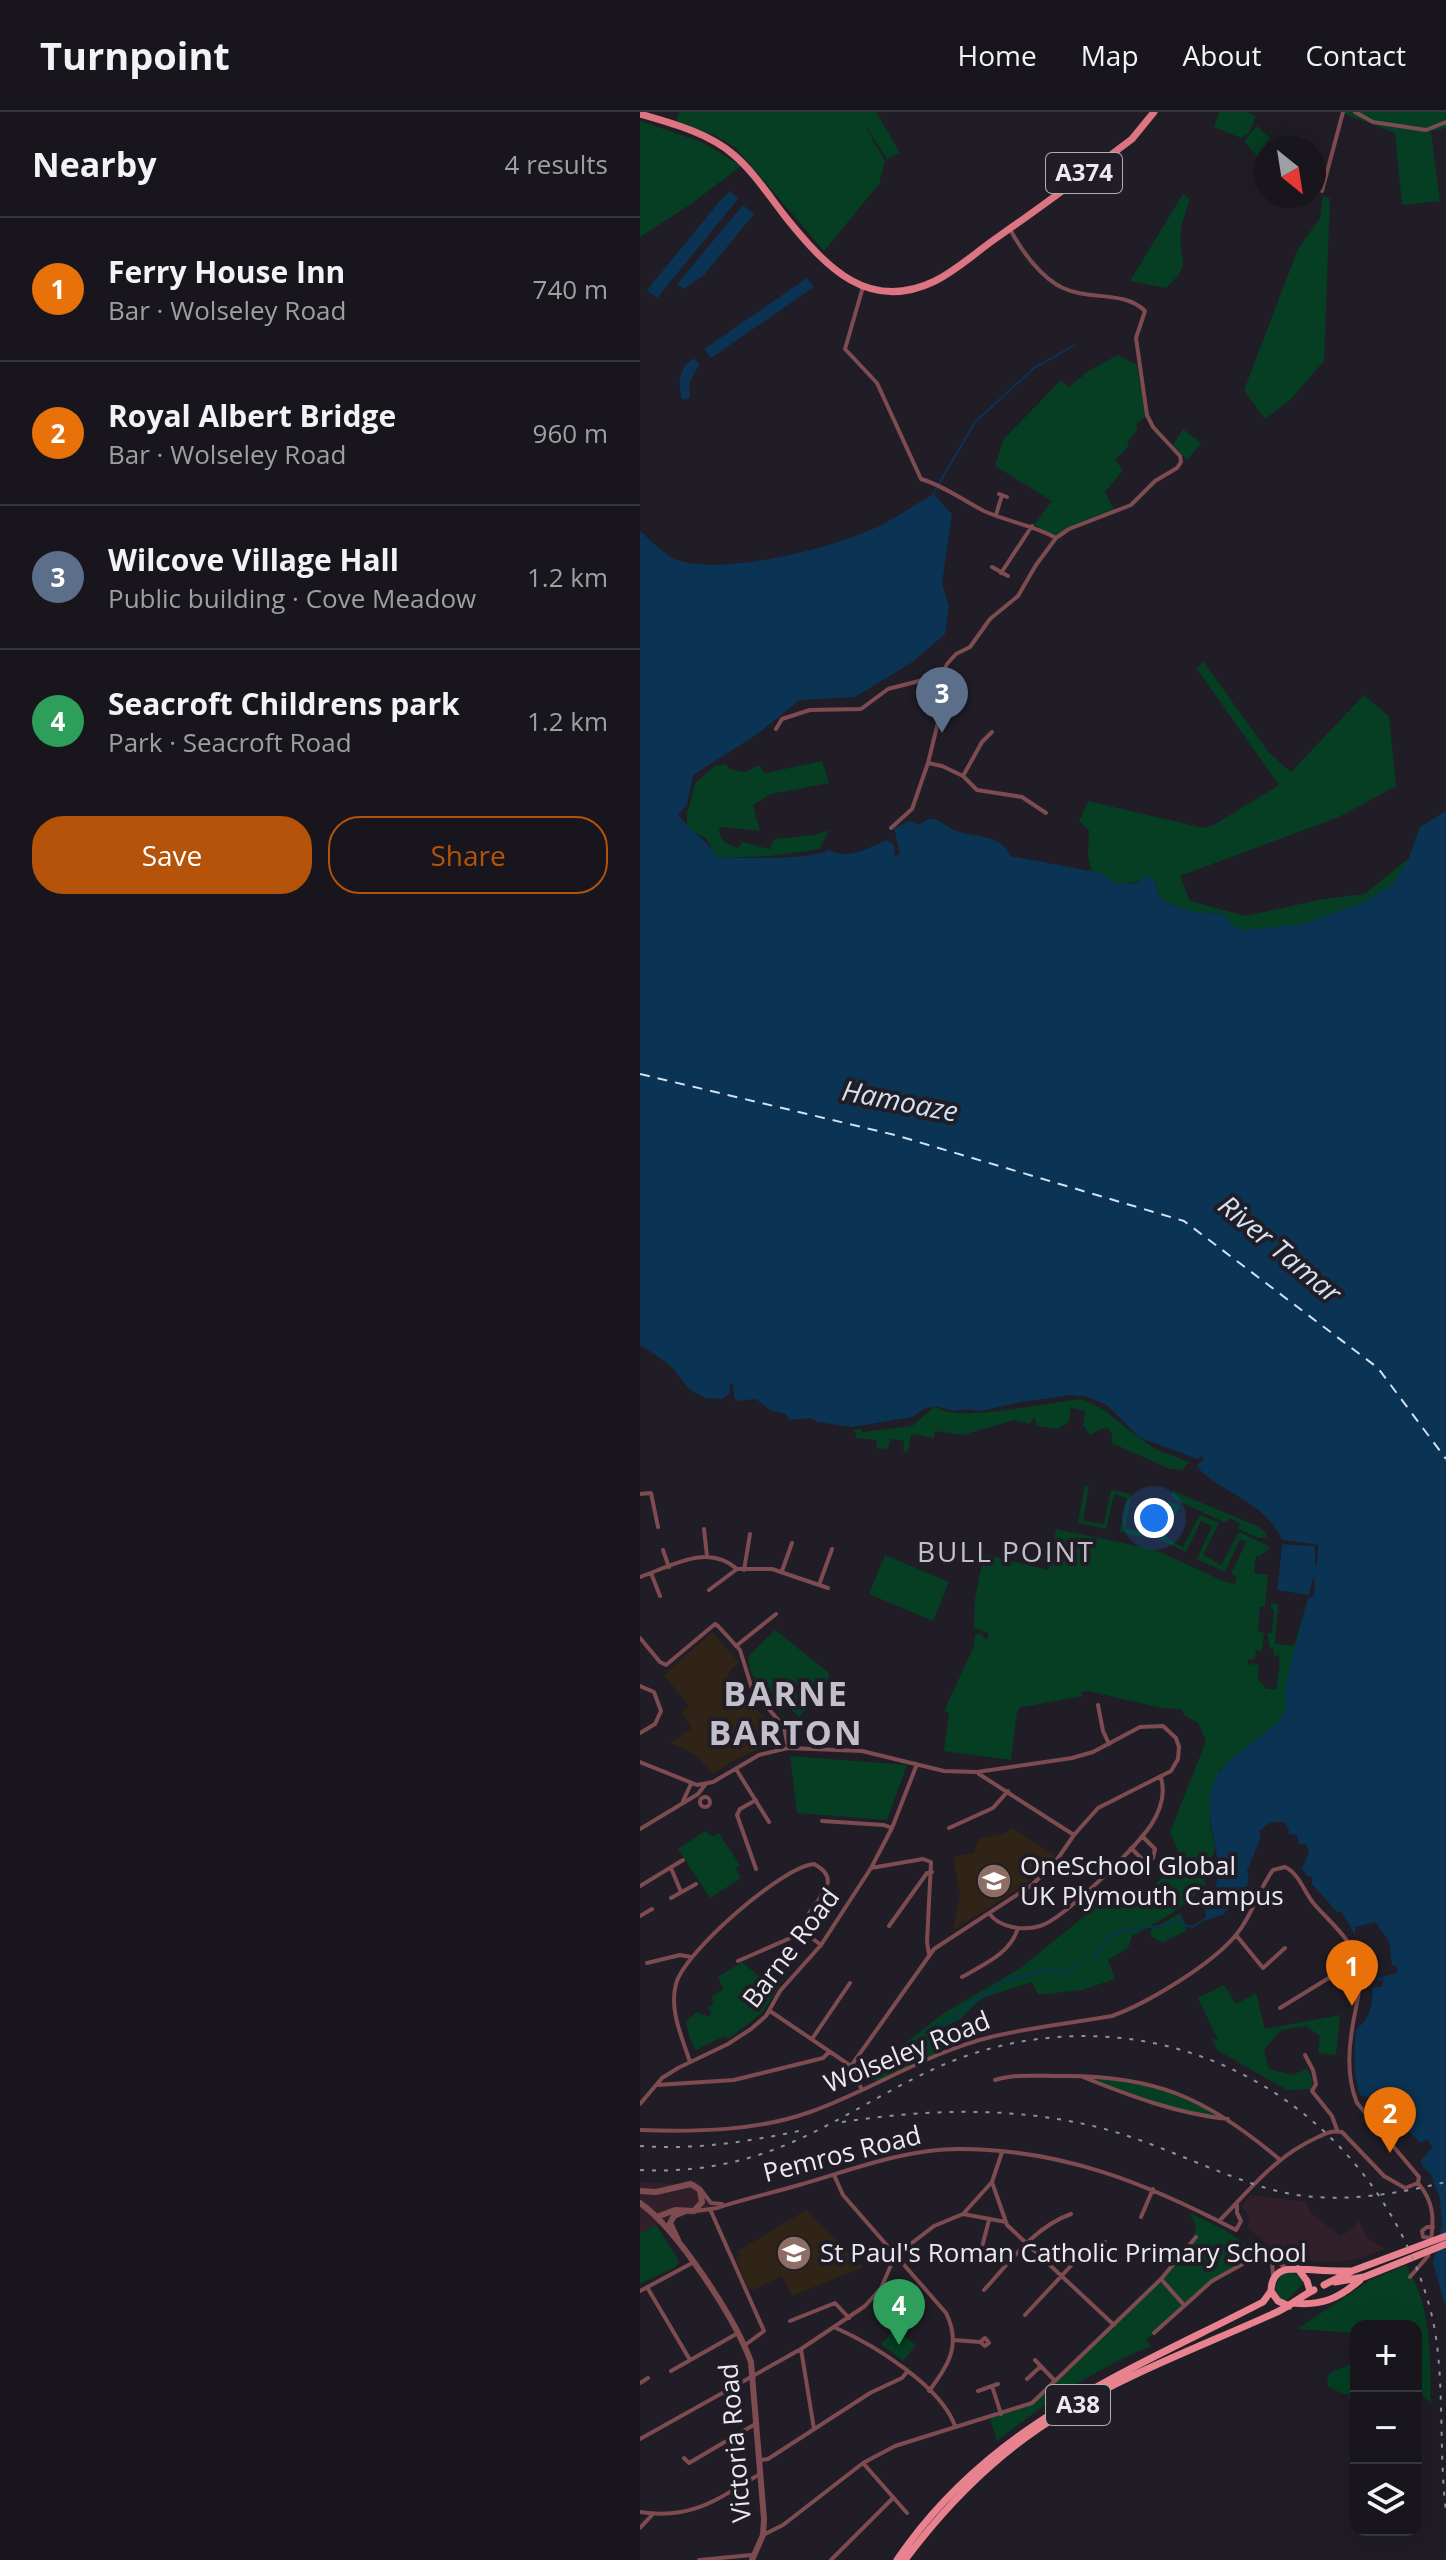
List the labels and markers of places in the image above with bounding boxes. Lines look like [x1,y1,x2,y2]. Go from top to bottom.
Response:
pin: 3 [916,667,968,733]
place label: OneSchool Global UK Plymouth Campus [1020,1847,1284,1913]
school or university icon: OneSchool Global UK Plymouth Campus [975,1862,1013,1900]
pin: 1 [1326,1940,1378,2006]
pin: 2 [1364,2087,1416,2153]
school or university icon: St Paul's Roman Catholic Primary School [775,2234,813,2272]
place label: St Paul's Roman Catholic Primary School [820,2234,1307,2270]
pin: 4 [873,2279,925,2345]

